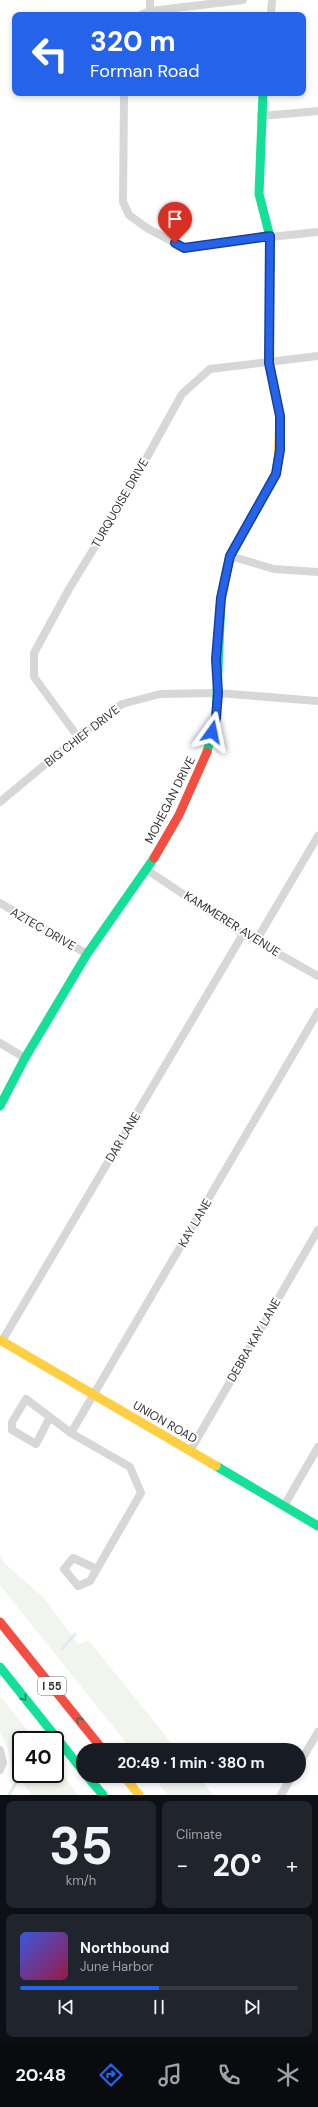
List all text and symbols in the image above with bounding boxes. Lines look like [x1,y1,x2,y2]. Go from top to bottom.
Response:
text: 320 m [90,23,176,60]
icon: left [24,28,76,80]
text: Forman Road [90,59,199,83]
pin [158,202,192,243]
icon: arrive [164,208,186,230]
street label: TURQUOISE DRIVE [88,455,152,551]
street label: BIG CHIEF DRIVE [41,701,123,770]
position arrow [191,711,233,753]
street label: MOHEGAN DRIVE [141,753,199,846]
street label: KAMMERER AVENUE [181,888,283,960]
street label: AZTEC DRIVE [7,904,79,954]
street label: DAR LANE [102,1109,144,1165]
street label: KAY LANE [175,1196,215,1250]
street label: DEBRA KAY LANE [224,1295,285,1385]
street label: UNION ROAD [130,1397,200,1447]
road number: I 55 [38,1677,66,1695]
one-way arrow [20,1693,27,1700]
one-way arrow [76,1717,83,1724]
speed limit sign: 40 [12,1731,64,1783]
text: 20:49 · 1 min · 380 m [117,1753,265,1773]
text: 35 [49,1812,113,1880]
text: Climate [176,1826,222,1843]
text: 20° [212,1846,262,1885]
text: − [176,1851,188,1880]
text: + [286,1851,298,1880]
text: km/h [66,1872,96,1889]
text: Northbound [80,1938,169,1958]
text: June Harbor [80,1958,154,1975]
icon: previous [55,1996,77,2018]
icon: pause [148,1996,170,2018]
icon: next [241,1996,263,2018]
icon: directions [97,2061,125,2089]
icon: music [156,2061,184,2089]
icon: phone [215,2061,243,2089]
icon: climate [274,2061,302,2089]
text: 20:48 [16,2063,66,2087]

